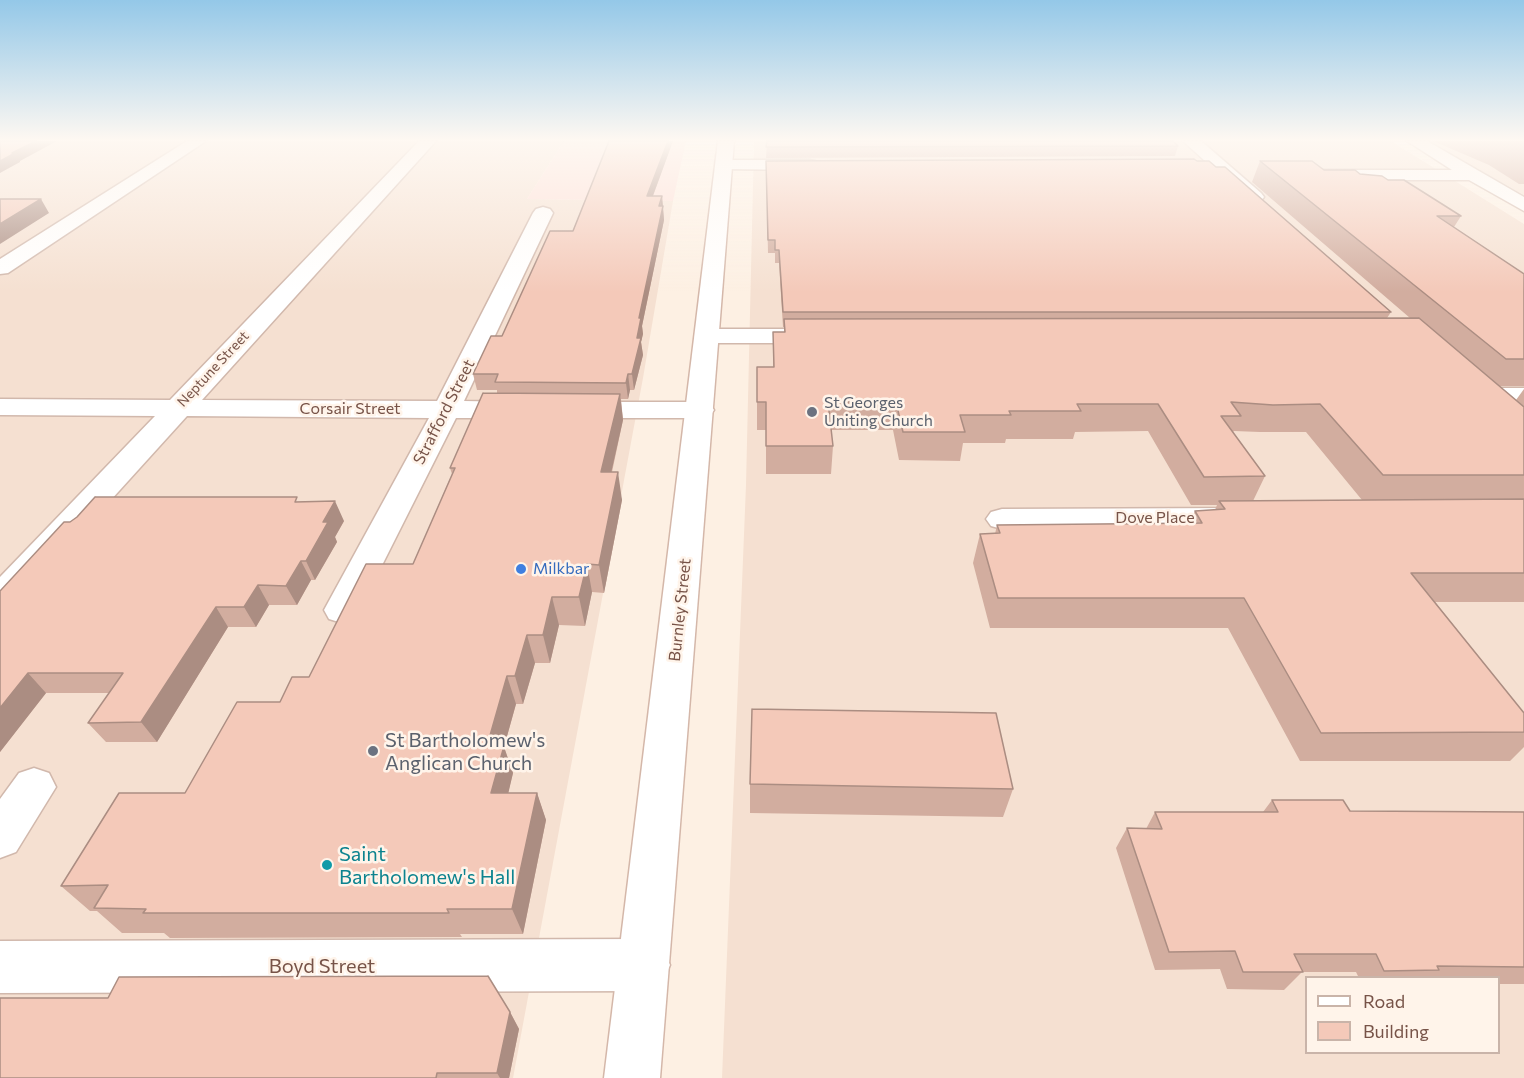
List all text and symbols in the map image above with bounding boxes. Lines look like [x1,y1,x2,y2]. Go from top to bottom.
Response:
street label: Neptune Street [174,328,252,410]
street label: Strafford Street [409,356,479,468]
place label: St Georges Uniting Church [824,393,933,431]
street label: Corsair Street [299,399,401,419]
marker: St Georges Uniting Church [805,405,819,419]
street label: Dove Place [1115,508,1195,528]
street label: Burnley Street [665,557,695,663]
place label: Milkbar [533,559,589,579]
marker: Milkbar [514,562,528,576]
place label: St Bartholomew's Anglican Church [385,728,545,775]
marker: St Bartholomew's Anglican Church [366,744,380,758]
place label: Saint Bartholomew's Hall [339,842,515,889]
marker: Saint Bartholomew's Hall [320,858,334,872]
street label: Boyd Street [269,954,375,978]
legend [1305,976,1500,1054]
text: Road [1363,990,1405,1012]
text: Building [1363,1020,1429,1042]

